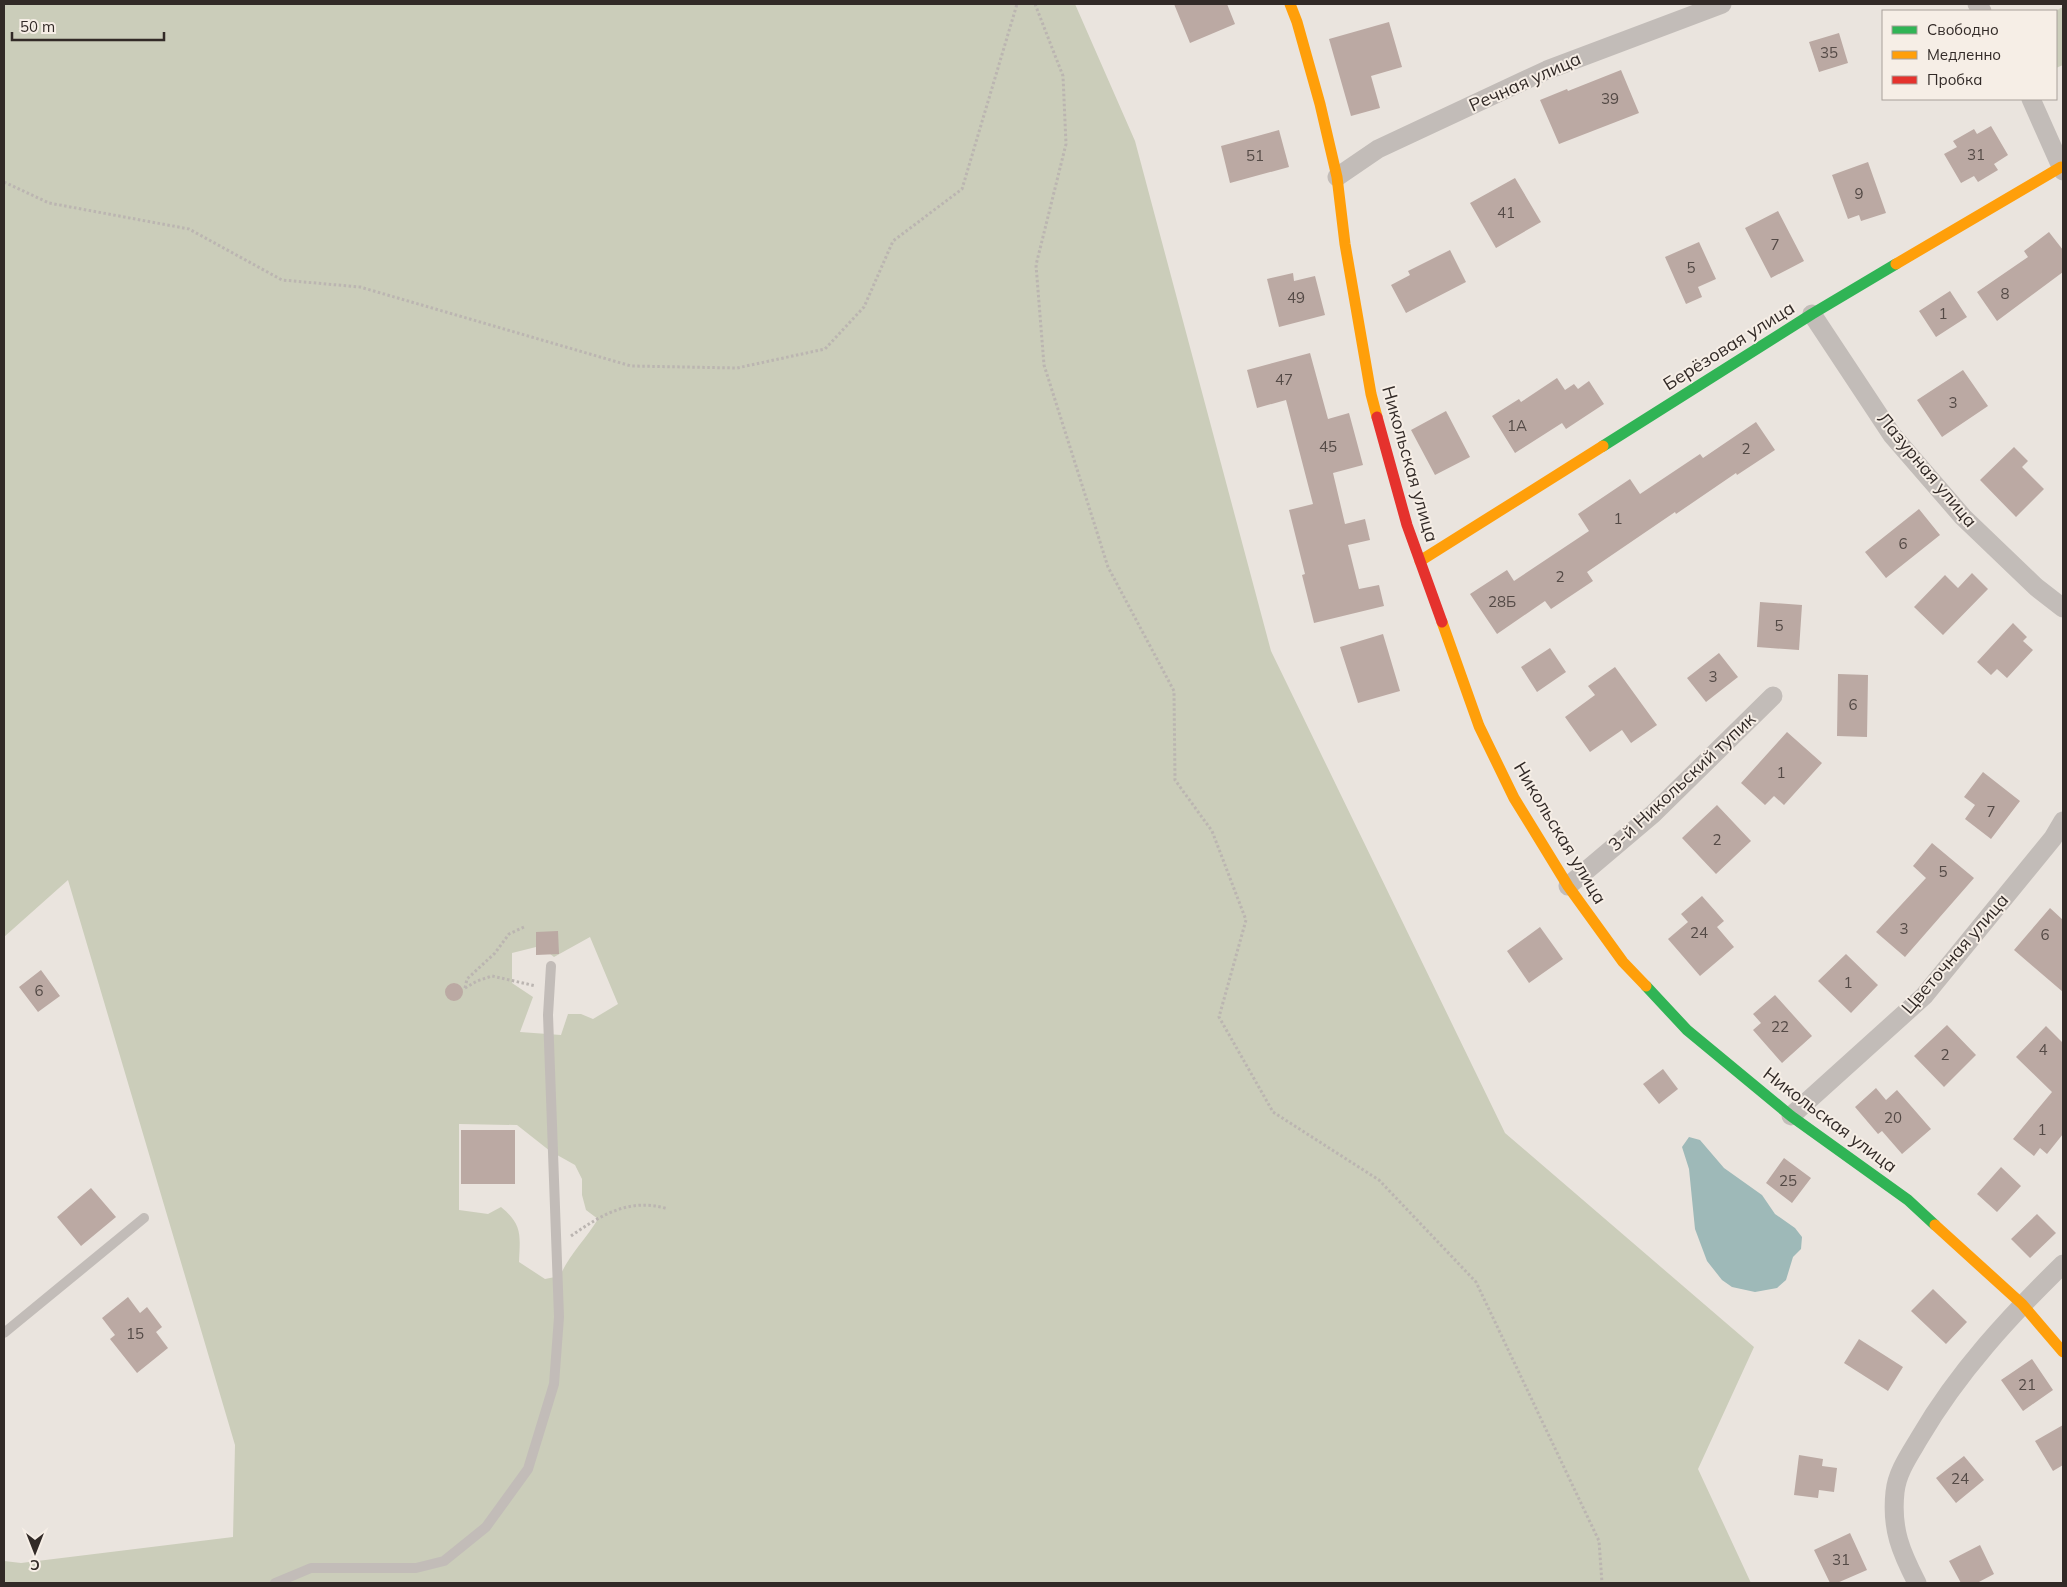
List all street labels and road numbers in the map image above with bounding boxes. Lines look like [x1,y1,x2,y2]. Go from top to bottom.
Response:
street label: Речная улица [1465,47,1584,117]
street label: Берёзовая улица [1659,296,1799,395]
street label: Никольская улица [1377,383,1444,545]
street label: Лазурная улица [1873,407,1982,532]
street label: 3-й Никольский тупик [1603,707,1760,856]
street label: Никольская улица [1509,758,1612,908]
street label: Цветочная улица [1896,889,2013,1019]
street label: Никольская улица [1759,1062,1902,1177]

